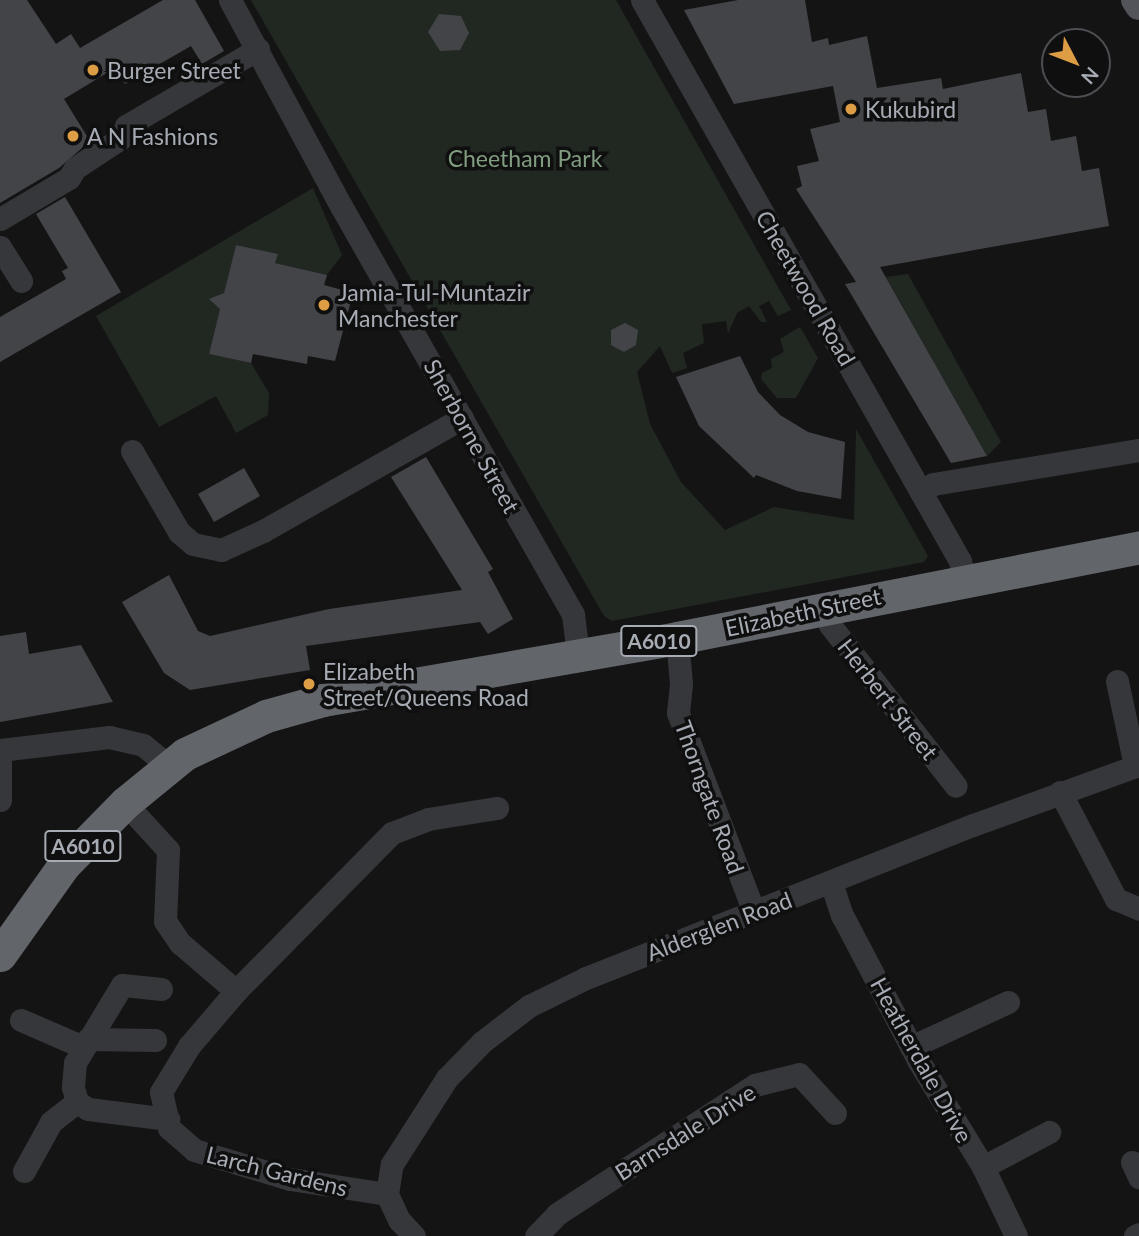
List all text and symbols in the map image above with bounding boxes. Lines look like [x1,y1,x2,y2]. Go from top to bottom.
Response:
north arrow [1041,28,1111,98]
place label: Burger Street [107,56,241,84]
marker: Burger Street [85,62,101,78]
text: N [1077,63,1104,89]
place label: Kukubird [865,95,956,123]
marker: Kukubird [843,101,859,117]
place label: A N Fashions [87,122,219,150]
marker: A N Fashions [65,128,81,144]
park label: Cheetham Park [448,144,602,172]
street label: Cheetwood Road [750,206,862,370]
place label: Jamia-Tul-Muntazir Manchester [338,278,530,332]
marker: Jamia-Tul-Muntazir Manchester [316,297,332,313]
street label: Sherborne Street [418,354,526,518]
street label: Elizabeth Street [723,582,883,642]
road number: A6010 [619,624,699,658]
street label: Herbert Street [832,633,944,765]
place label: Elizabeth Street/Queens Road [323,657,529,711]
marker: Elizabeth Street/Queens Road [301,676,317,692]
street label: Thorngate Road [670,717,750,877]
road number: A6010 [43,828,123,864]
street label: Alderglen Road [642,886,796,966]
street label: Heatherdale Drive [865,973,979,1147]
street label: Barnsdale Drive [610,1078,760,1186]
street label: Larch Gardens [203,1140,351,1202]

